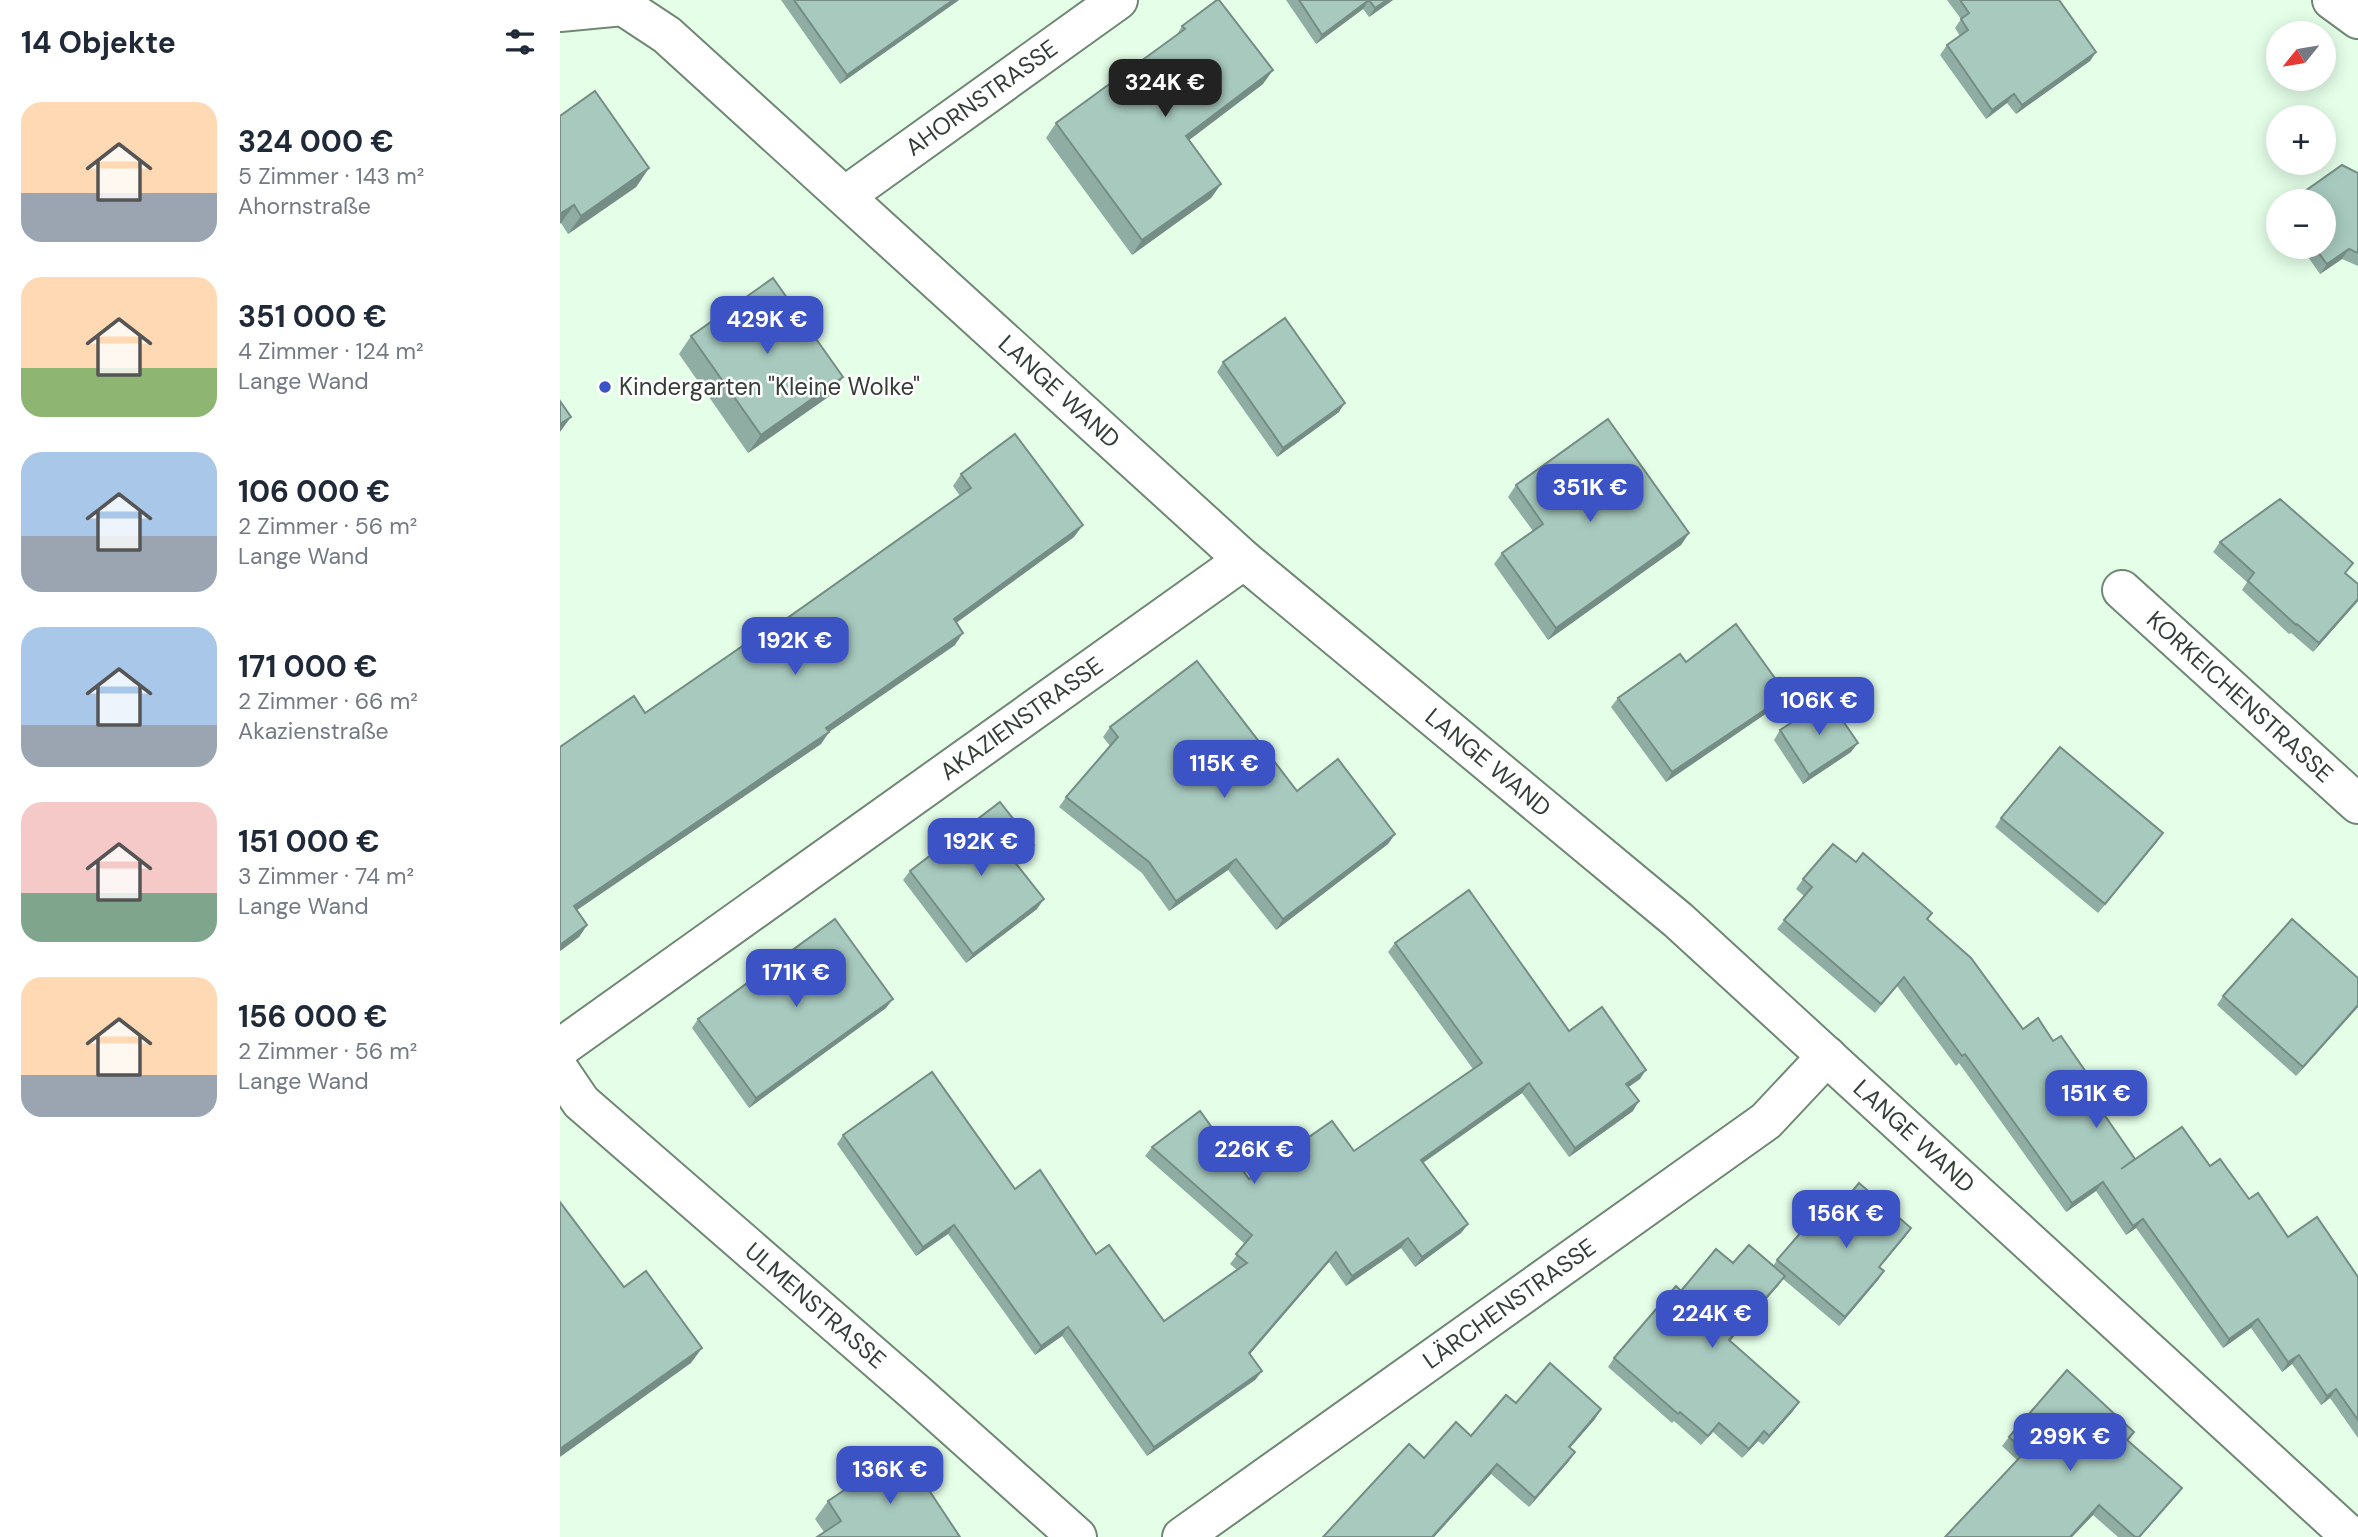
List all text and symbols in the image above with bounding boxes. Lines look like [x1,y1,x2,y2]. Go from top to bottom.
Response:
north arrow [2266,21,2336,91]
map controls [2266,21,2336,259]
text: 14 Objekte [21,23,176,62]
icon: filters [501,23,539,61]
street label: AHORNSTRASSE [899,32,1063,163]
pin: 324K € [1108,60,1222,119]
text: 324K € [1125,67,1205,97]
button: + [2266,105,2336,175]
text: 324 000 € [238,122,394,161]
icon: home [77,130,161,214]
text: 5 Zimmer · 143 m² [238,161,424,191]
button: − [2266,189,2336,259]
text: Ahornstraße [238,191,371,221]
pin: 429K € [710,296,824,356]
text: 351 000 € [238,297,387,336]
text: 429K € [726,304,808,334]
icon: home [77,305,161,389]
street label: LANGE WAND [992,328,1127,455]
text: 4 Zimmer · 124 m² [238,336,424,366]
text: Lange Wand [238,366,369,396]
place label: Kindergarten "Kleine Wolke" [619,371,920,402]
marker: Kindergarten "Kleine Wolke" [597,379,613,395]
pin: 351K € [1533,464,1647,524]
text: 106 000 € [238,472,390,511]
text: 351K € [1552,472,1628,502]
icon: home [77,480,161,564]
text: 2 Zimmer · 56 m² [238,511,417,541]
text: Lange Wand [238,541,369,571]
street label: KORKEICHENSTRASSE [2140,604,2340,789]
pin: 192K € [738,618,852,677]
text: 192K € [758,625,832,655]
text: 171 000 € [238,647,378,686]
street label: AKAZIENSTRASSE [934,650,1109,787]
icon: home [77,655,161,739]
pin: 106K € [1762,678,1876,737]
text: 106K € [1780,685,1858,715]
text: 2 Zimmer · 66 m² [238,686,418,716]
street label: LANGE WAND [1419,701,1557,823]
text: Akazienstraße [238,716,389,746]
pin: 115K € [1167,740,1281,800]
text: 115K € [1189,748,1259,778]
pin: 192K € [924,818,1038,878]
text: 151 000 € [238,822,380,861]
text: 192K € [944,826,1018,856]
icon: home [77,830,161,914]
text: 3 Zimmer · 74 m² [238,861,414,891]
text: Lange Wand [238,891,369,921]
pin: 171K € [739,950,853,1009]
text: 171K € [762,957,830,987]
text: 156 000 € [238,997,388,1036]
icon: home [77,1005,161,1089]
text: 2 Zimmer · 56 m² [238,1036,417,1066]
text: Lange Wand [238,1066,369,1096]
pin: 151K € [2039,1070,2153,1130]
street label: LANGE WAND [1847,1072,1982,1199]
text: 151K € [2061,1078,2131,1108]
pin: 226K € [1197,1126,1311,1186]
text: 226K € [1214,1134,1294,1164]
pin: 156K € [1789,1190,1903,1250]
text: 156K € [1808,1198,1884,1228]
street label: LÄRCHENSTRASSE [1417,1231,1602,1376]
street label: ULMENSTRASSE [739,1235,893,1375]
pin: 224K € [1655,1290,1769,1350]
text: 224K € [1672,1298,1752,1328]
pin: 299K € [2013,1414,2127,1473]
text: 299K € [2030,1421,2110,1451]
pin: 136K € [833,1446,947,1506]
text: 136K € [852,1454,928,1484]

